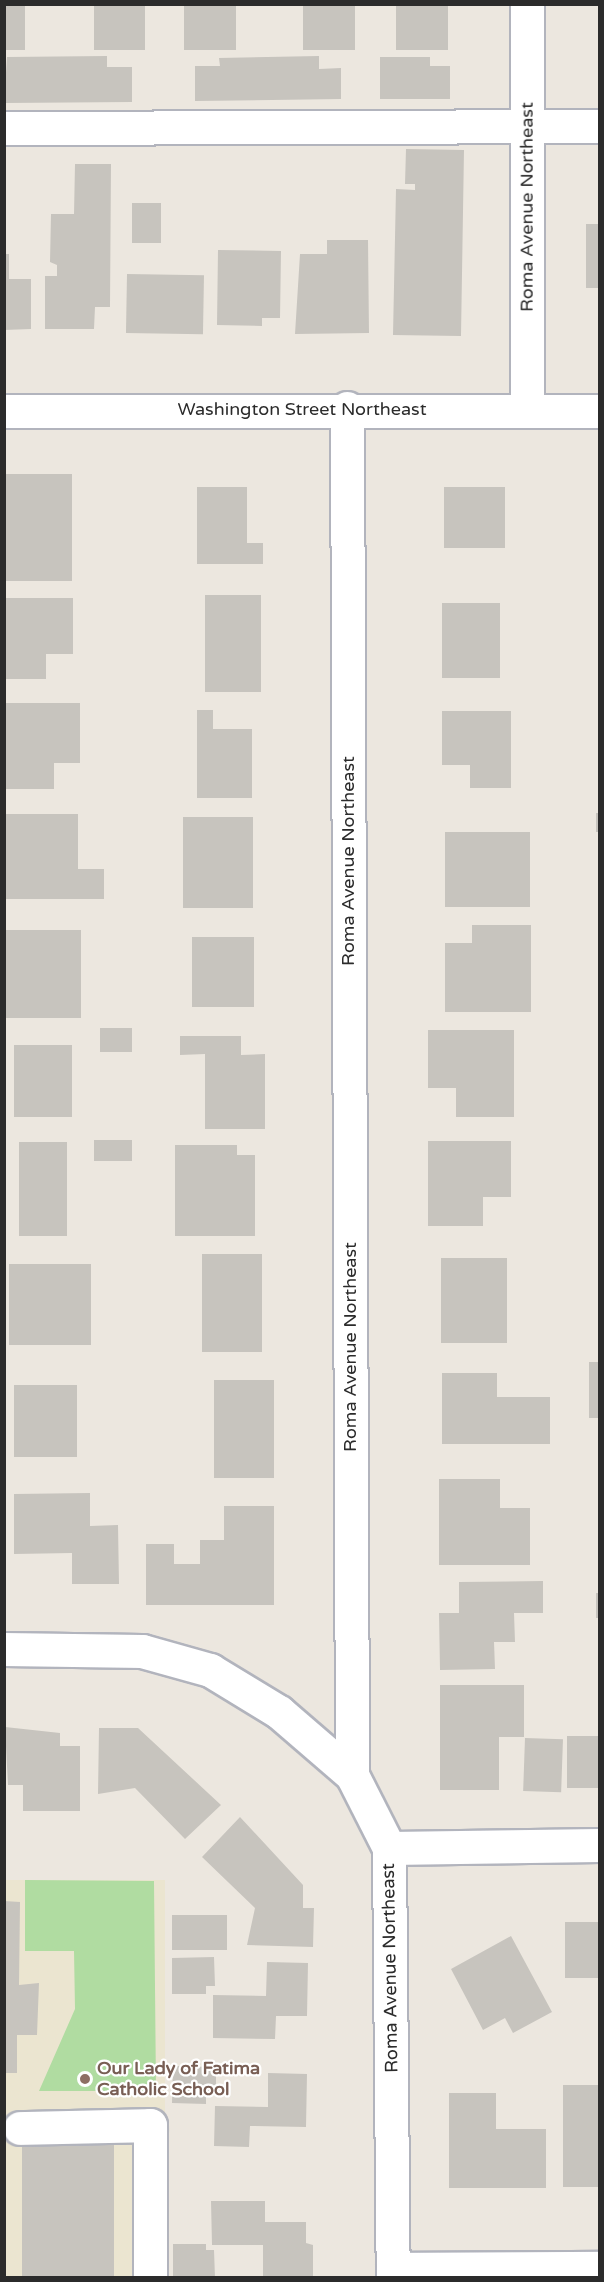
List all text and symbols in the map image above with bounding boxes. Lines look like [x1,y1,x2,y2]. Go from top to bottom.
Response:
street label: Roma Avenue Northeast [516,102,538,312]
street label: Washington Street Northeast [177,398,427,420]
street label: Roma Avenue Northeast [337,756,359,966]
street label: Roma Avenue Northeast [339,1242,361,1452]
street label: Roma Avenue Northeast [377,1863,403,2073]
place label: Our Lady of Fatima Catholic School [97,2058,260,2100]
marker: Our Lady of Fatima Catholic School [78,2072,92,2086]

